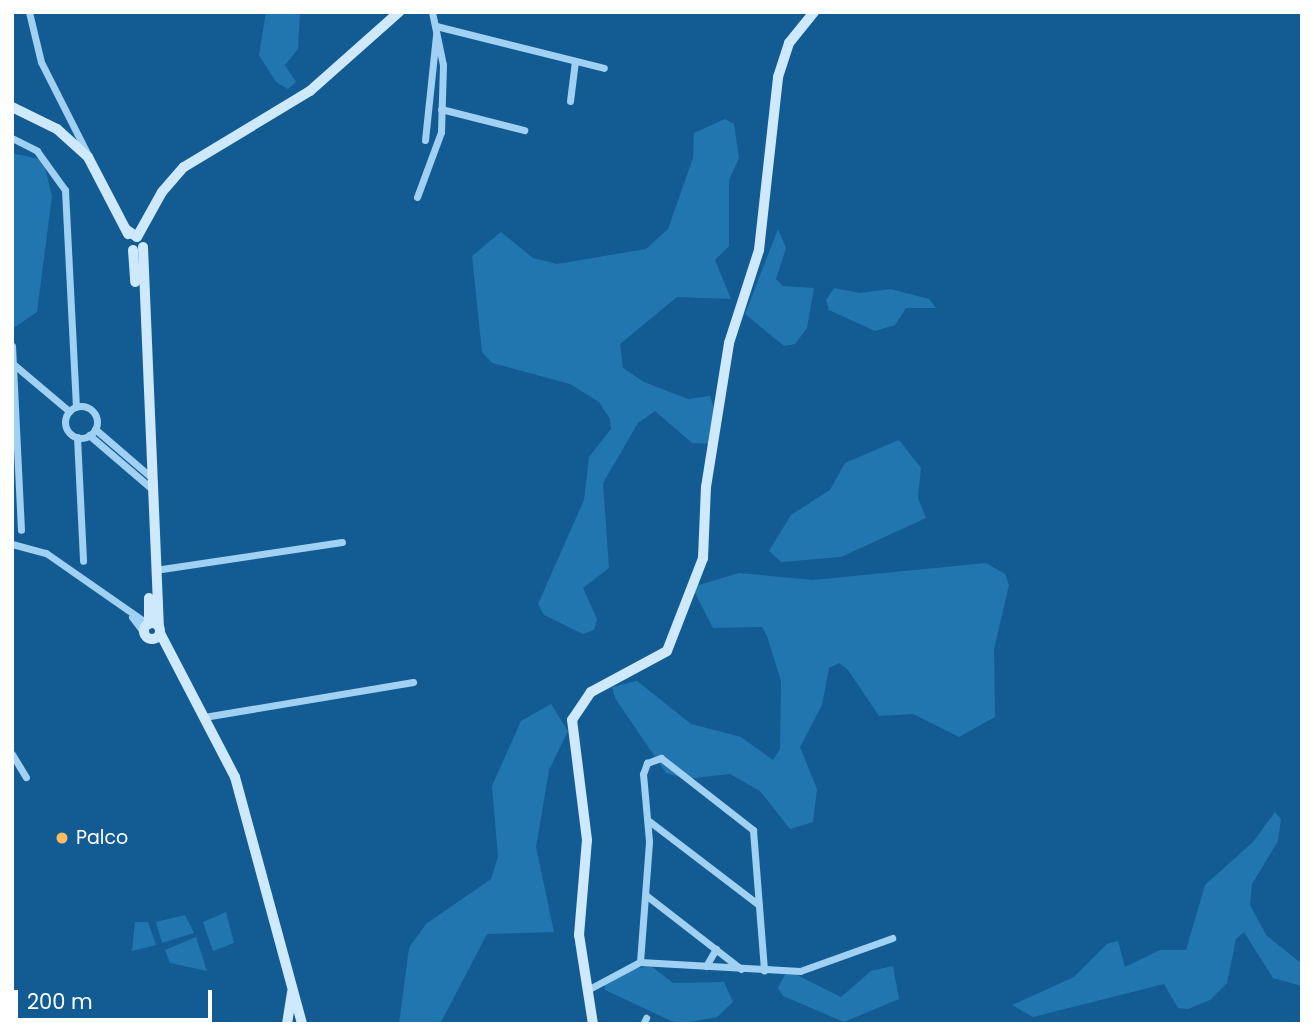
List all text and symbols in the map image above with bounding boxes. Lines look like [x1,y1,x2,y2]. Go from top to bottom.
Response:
place label: Palco [76,827,128,849]
marker: Palco [54,830,70,846]
scale bar [18,976,215,1020]
text: 200 m [27,987,93,1016]

